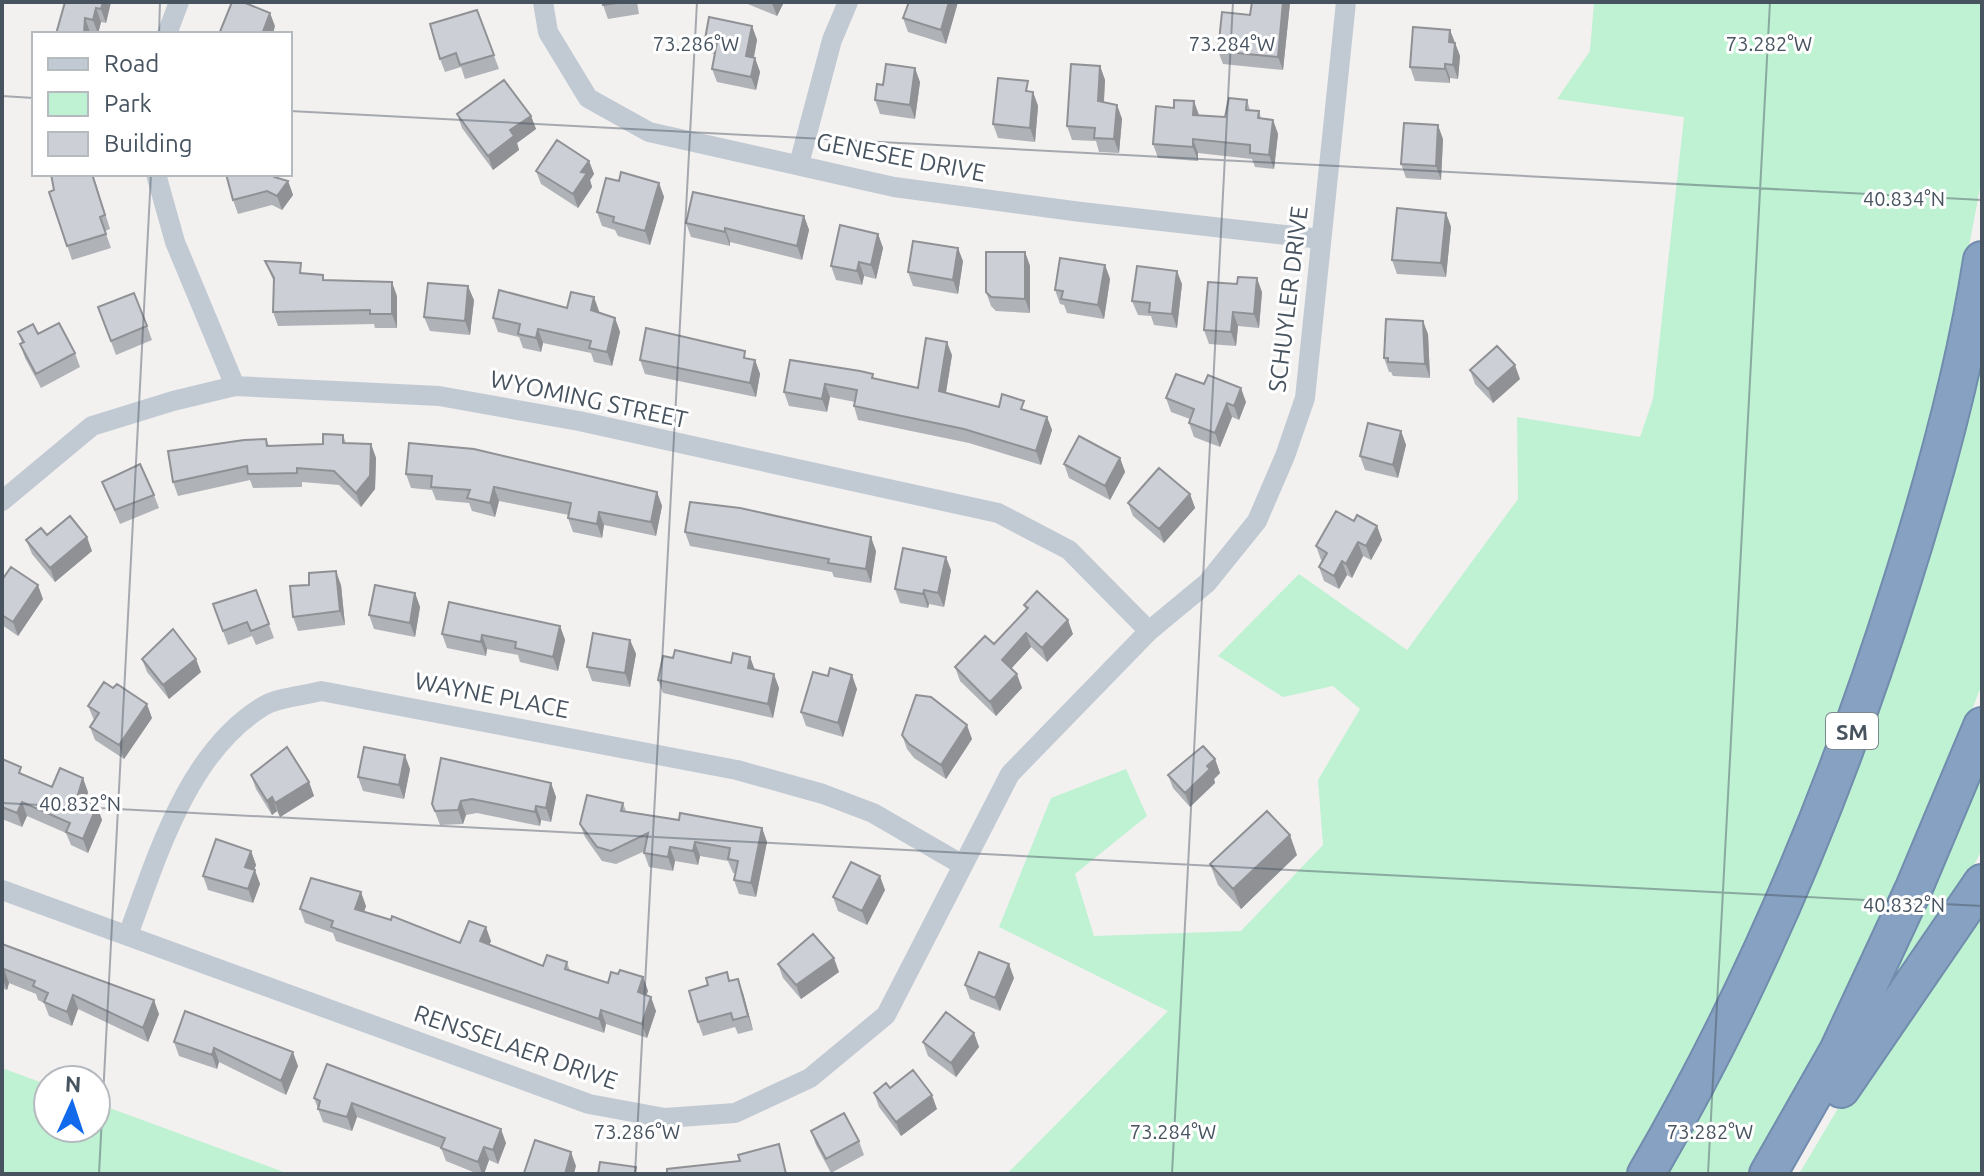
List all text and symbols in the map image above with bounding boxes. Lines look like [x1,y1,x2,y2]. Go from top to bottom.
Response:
legend [32,32,292,176]
text: 73.286°W [653,32,739,55]
text: 73.284°W [1189,32,1275,55]
text: 73.282°W [1726,32,1812,55]
text: Road [104,50,159,77]
text: Park [104,90,152,117]
street label: GENESEE DRIVE [814,127,988,187]
text: Building [104,130,192,157]
text: 40.834°N [1863,187,1945,210]
street label: SCHUYLER DRIVE [1263,204,1313,394]
street label: WYOMING STREET [488,365,690,433]
street label: WAYNE PLACE [413,667,571,723]
road number: SM [1826,713,1878,749]
text: 40.832°N [39,792,121,815]
text: 40.832°N [1863,893,1945,916]
street label: RENSSELAER DRIVE [411,999,621,1095]
north arrow [32,1064,112,1144]
text: N [64,1071,82,1096]
text: 73.286°W [594,1120,680,1143]
text: 73.284°W [1130,1120,1216,1143]
text: 73.282°W [1667,1120,1753,1143]

